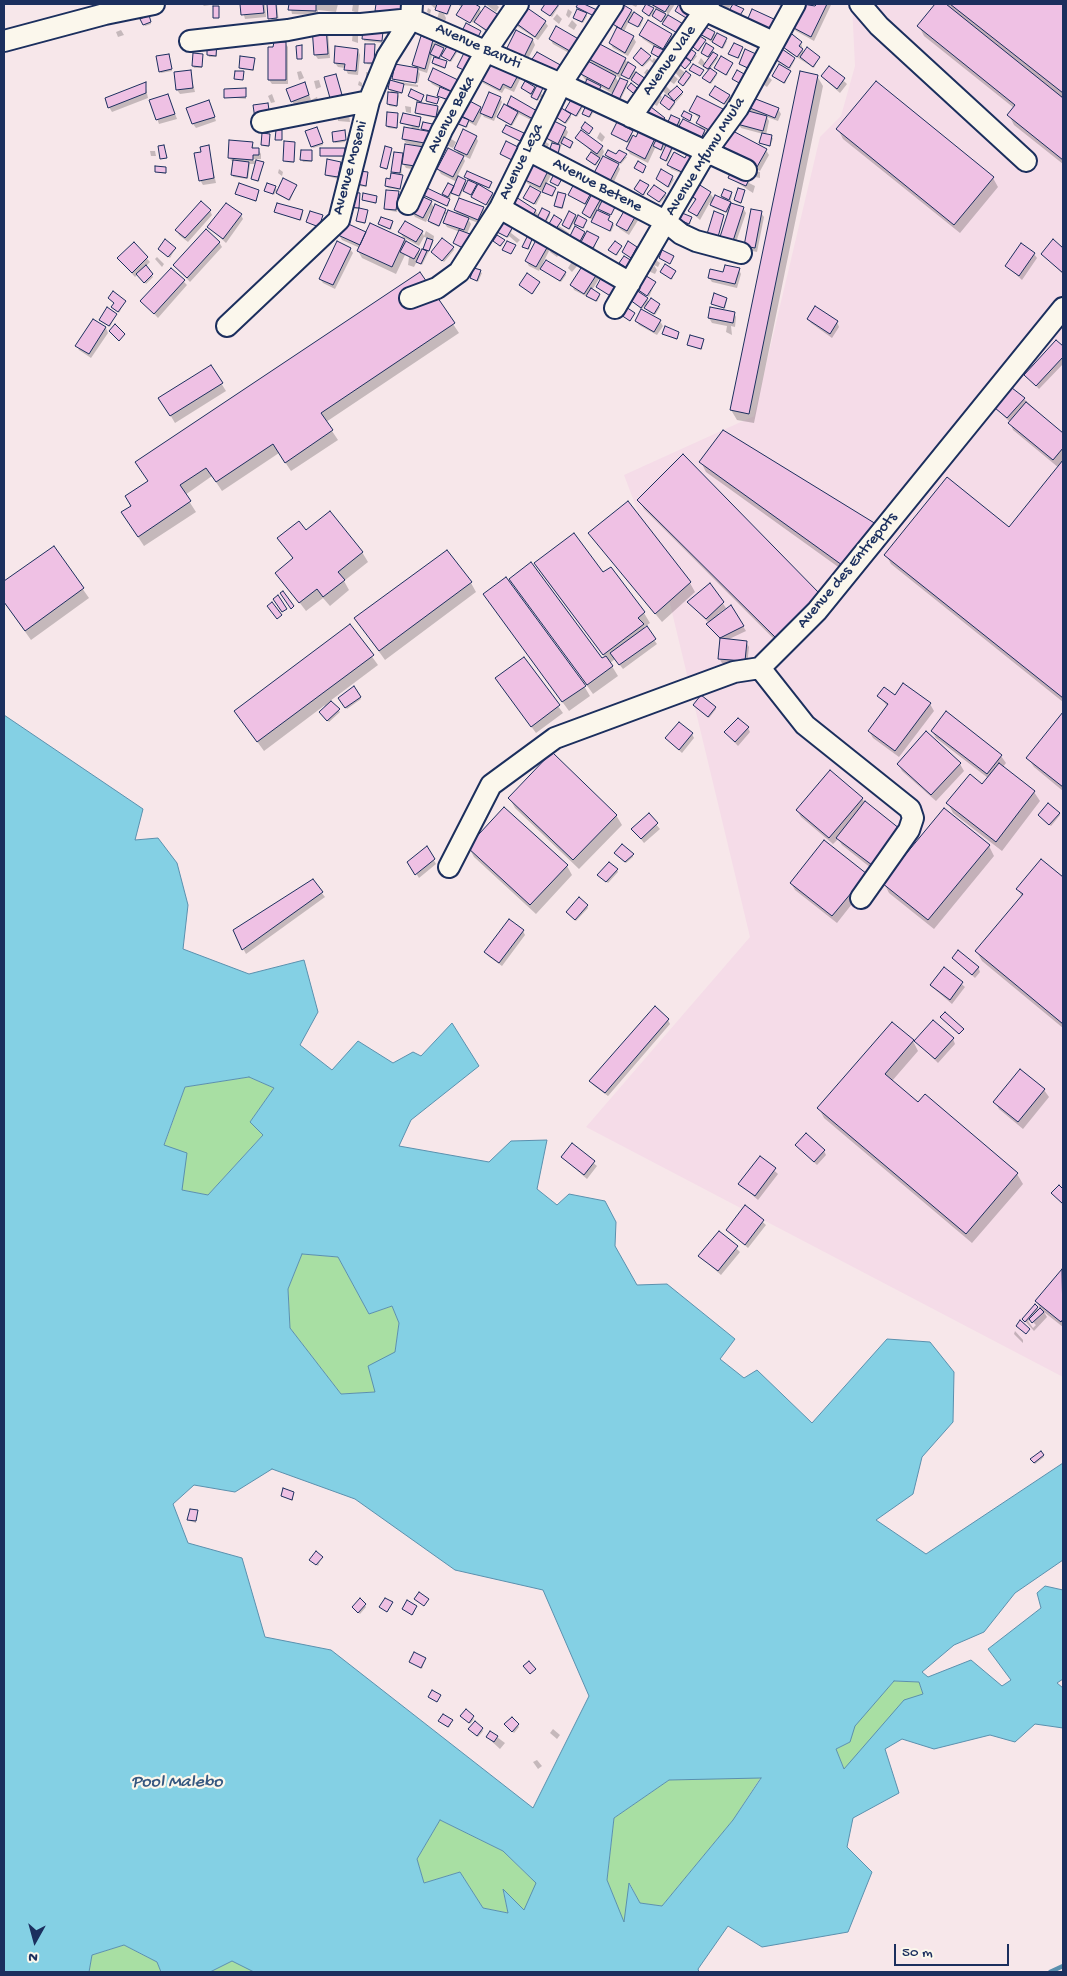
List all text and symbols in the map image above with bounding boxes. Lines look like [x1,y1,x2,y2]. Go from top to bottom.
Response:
street label: Avenue Baruti [432,19,524,75]
street label: Avenue Vale [639,22,701,100]
street label: Avenue Beka [424,73,480,157]
street label: Avenue Mfumu Mvula [662,94,750,220]
street label: Avenue Moseni [329,119,373,217]
street label: Avenue Leza [495,121,549,203]
street label: Avenue Betene [549,154,645,218]
street label: Avenue des Entrepots [794,509,902,633]
water label: Pool Malebo [131,1772,223,1794]
north arrow [10,1916,60,1966]
scale bar [897,1934,1012,1966]
text: 50 m [902,1944,933,1962]
text: N [28,1947,39,1965]

